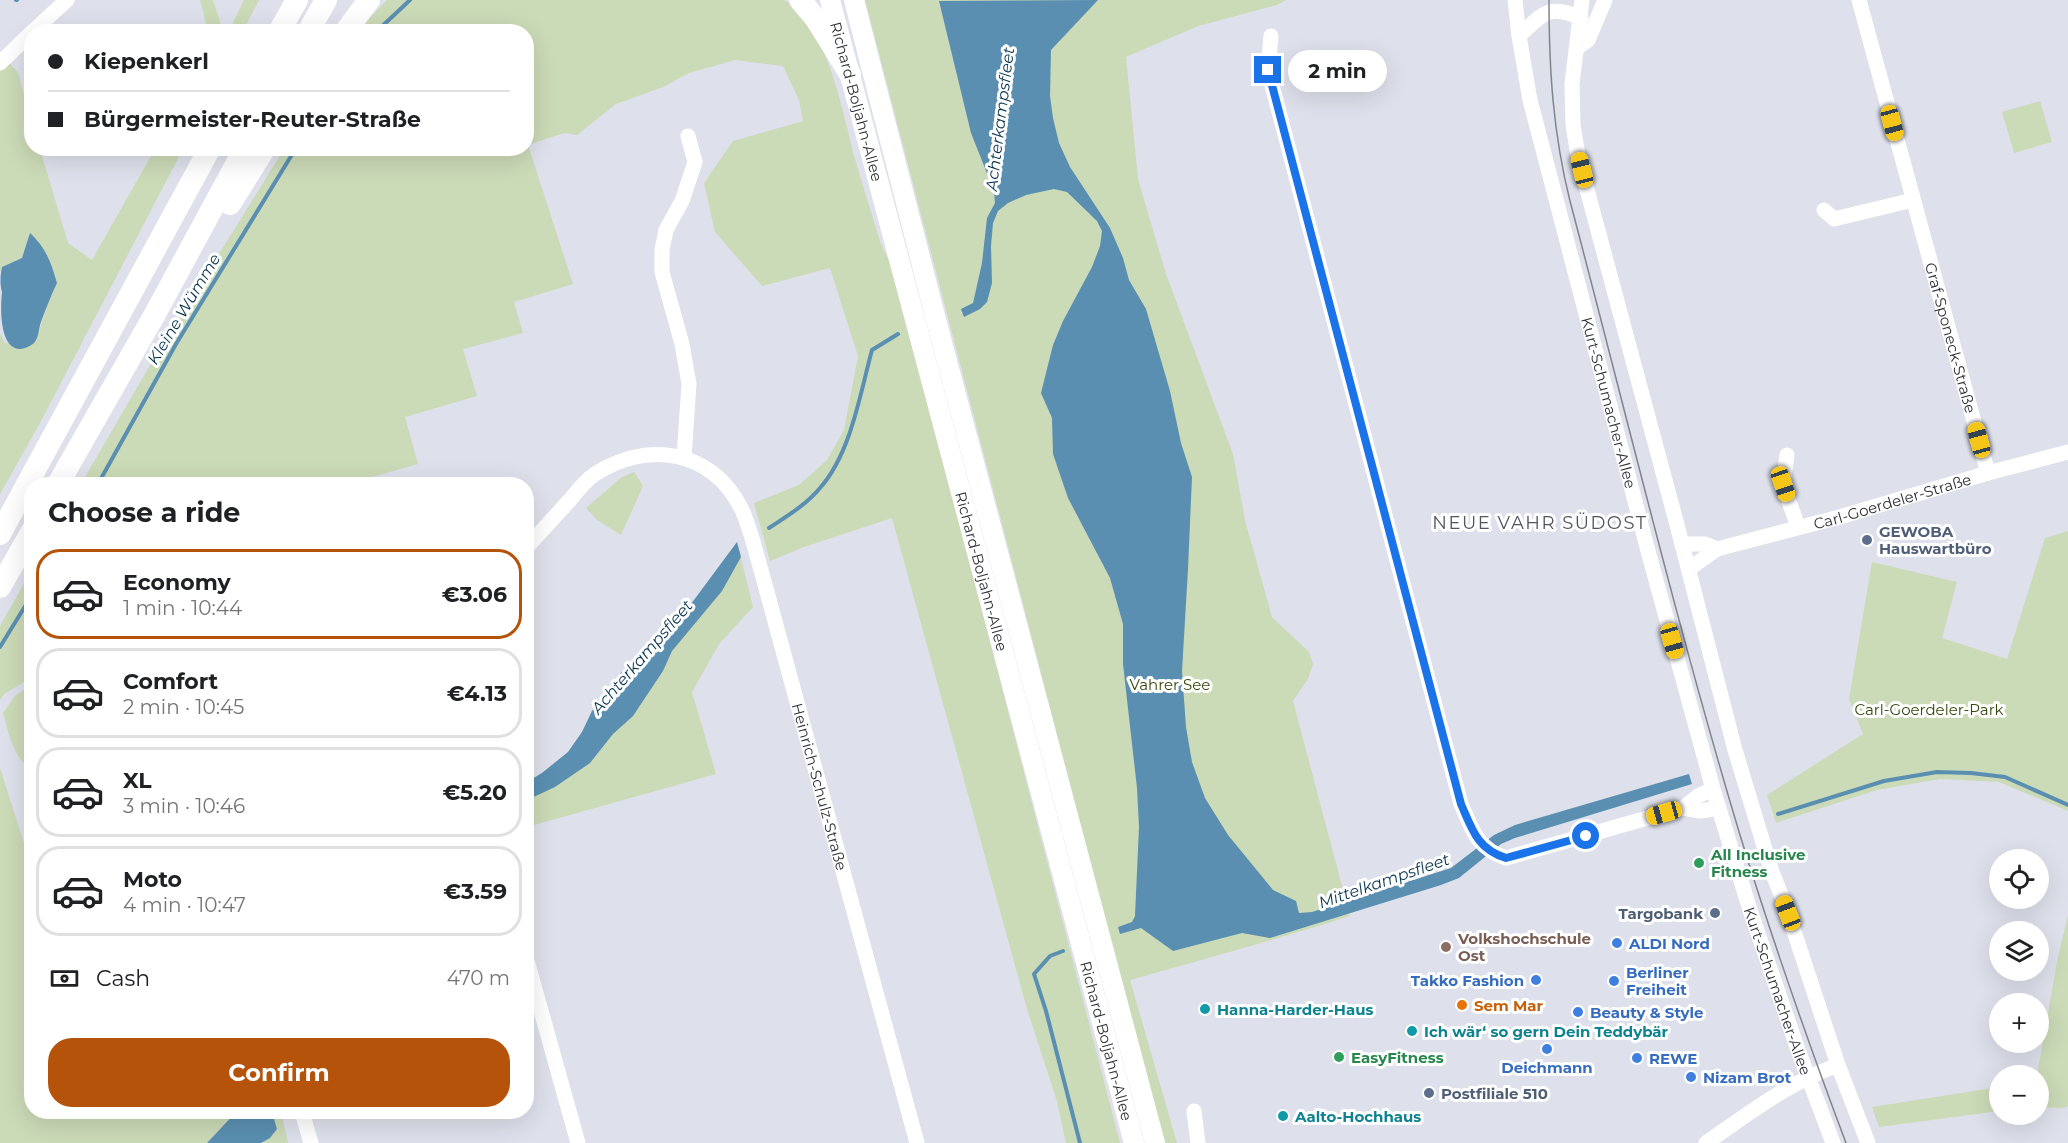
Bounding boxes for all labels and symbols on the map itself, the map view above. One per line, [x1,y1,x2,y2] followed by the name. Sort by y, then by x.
[827,20,887,183] street label: Richard-Boljahn-Allee
[982,46,1018,193] water label: Achterkampsfleet
[1289,49,1388,91] callout: 2 min
[1254,56,1281,83] route end
[1879,103,1905,143] car
[1569,150,1595,190] car
[143,250,225,368] water label: Kleine Wümme
[1921,260,1981,415] street label: Graf-Sponeck-Straße
[1578,315,1641,491] street label: Kurt-Schumacher-Allee
[1966,420,1992,460] car
[1769,464,1797,504] car
[1811,469,1973,533] street label: Carl-Goerdeler-Straße
[952,489,1012,653] street label: Richard-Boljahn-Allee
[1432,512,1648,534] district label: NEUE VAHR SÜDOST
[1879,522,1992,558] place label: GEWOBA Hauswartbüro
[1860,533,1874,547] marker: GEWOBA Hauswartbüro
[587,596,697,719] water label: Achterkampsfleet
[1658,621,1686,661] car
[1130,675,1210,694] park label: Vahrer See
[1854,700,2004,719] park label: Carl-Goerdeler-Park
[788,701,852,872] street label: Heinrich-Schulz-Straße
[1644,799,1684,827] car
[1572,822,1599,849] route start
[1710,845,1805,881] place label: All Inclusive Fitness
[1316,850,1452,912] water label: Mittelkampsfleet
[1692,856,1706,870] marker: All Inclusive Fitness
[1773,893,1803,933] car
[1619,904,1703,923] place label: Targobank
[1740,904,1816,1077] street label: Kurt-Schumacher-Allee
[1708,906,1722,920] marker: Targobank
[1457,929,1591,965] place label: Volkshochschule Ost
[1628,934,1710,953] place label: ALDI Nord
[1610,936,1624,950] marker: ALDI Nord
[1439,940,1453,954] marker: Volkshochschule Ost
[1076,959,1137,1123] street label: Richard-Boljahn-Allee
[1626,963,1689,999] place label: Berliner Freiheit
[1411,971,1524,990] place label: Takko Fashion
[1529,973,1543,987] marker: Takko Fashion
[1607,974,1621,988] marker: Berliner Freiheit
[1474,996,1544,1015] place label: Sem Mar
[1455,998,1469,1012] marker: Sem Mar
[1217,1000,1374,1019] place label: Hanna-Harder-Haus
[1198,1002,1212,1016] marker: Hanna-Harder-Haus
[1590,1003,1704,1022] place label: Beauty & Style
[1571,1005,1585,1019] marker: Beauty & Style
[1424,1022,1669,1041] place label: Ich wär‘ so gern Dein Teddybär
[1405,1024,1419,1038] marker: Ich wär‘ so gern Dein Teddybär
[1540,1042,1554,1056] marker: Deichmann
[1351,1048,1444,1067] place label: EasyFitness
[1649,1049,1697,1068] place label: REWE
[1332,1050,1346,1064] marker: EasyFitness
[1630,1051,1644,1065] marker: REWE
[1501,1058,1593,1077] place label: Deichmann
[1703,1068,1792,1087] place label: Nizam Brot
[1684,1070,1698,1084] marker: Nizam Brot
[1441,1084,1548,1103] place label: Postfiliale 510
[1422,1086,1436,1100] marker: Postfiliale 510
[1294,1107,1421,1126] place label: Aalto-Hochhaus
[1276,1109,1290,1123] marker: Aalto-Hochhaus

